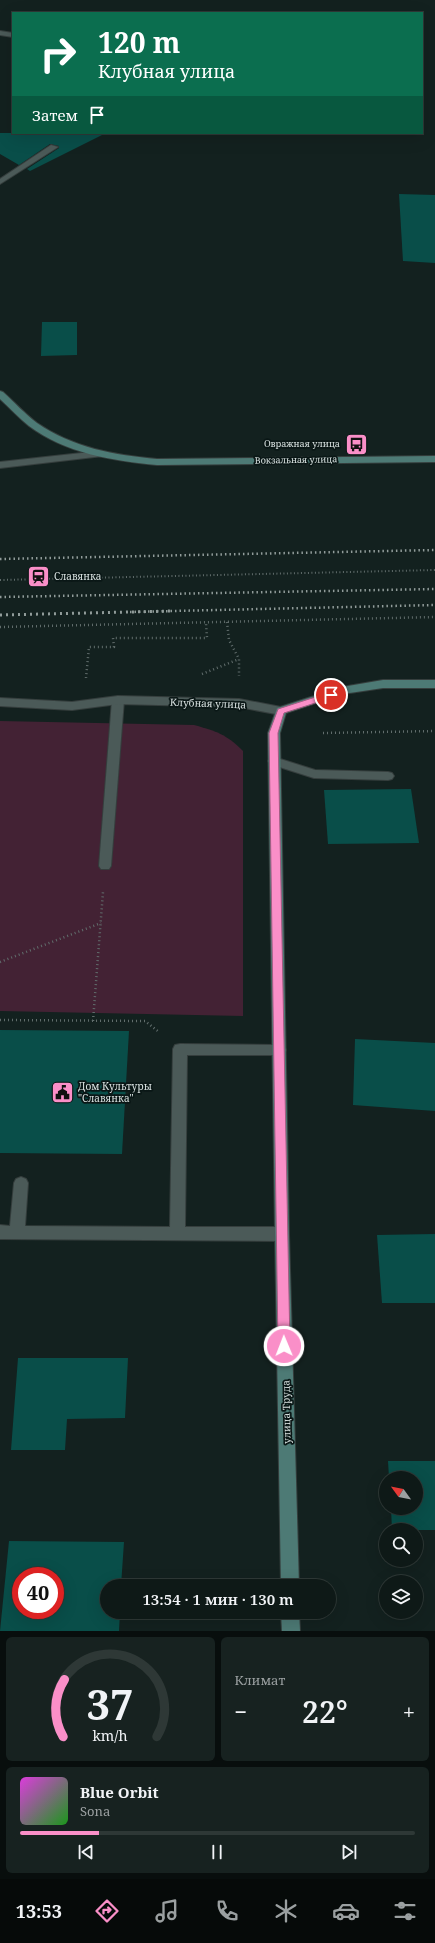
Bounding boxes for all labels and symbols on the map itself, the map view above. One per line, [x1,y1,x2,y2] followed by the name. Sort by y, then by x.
[343,431,369,457] bus stop icon: Овражная улица
[264,437,340,450] place label: Овражная улица
[255,452,337,467] street label: Вокзальная улица
[26,563,52,589] station icon: Славянка
[54,569,102,583] place label: Славянка
[314,678,348,712] pin
[170,695,247,711] street label: Клубная улица
[50,1079,76,1105] public building icon: Дом Культуры "Славянка"
[78,1079,152,1105] place label: Дом Культуры "Славянка"
[263,1325,305,1367] position arrow
[278,1380,294,1444] street label: улица Труда
[379,1471,423,1515] north arrow
[12,1567,64,1619] speed limit sign: 40

